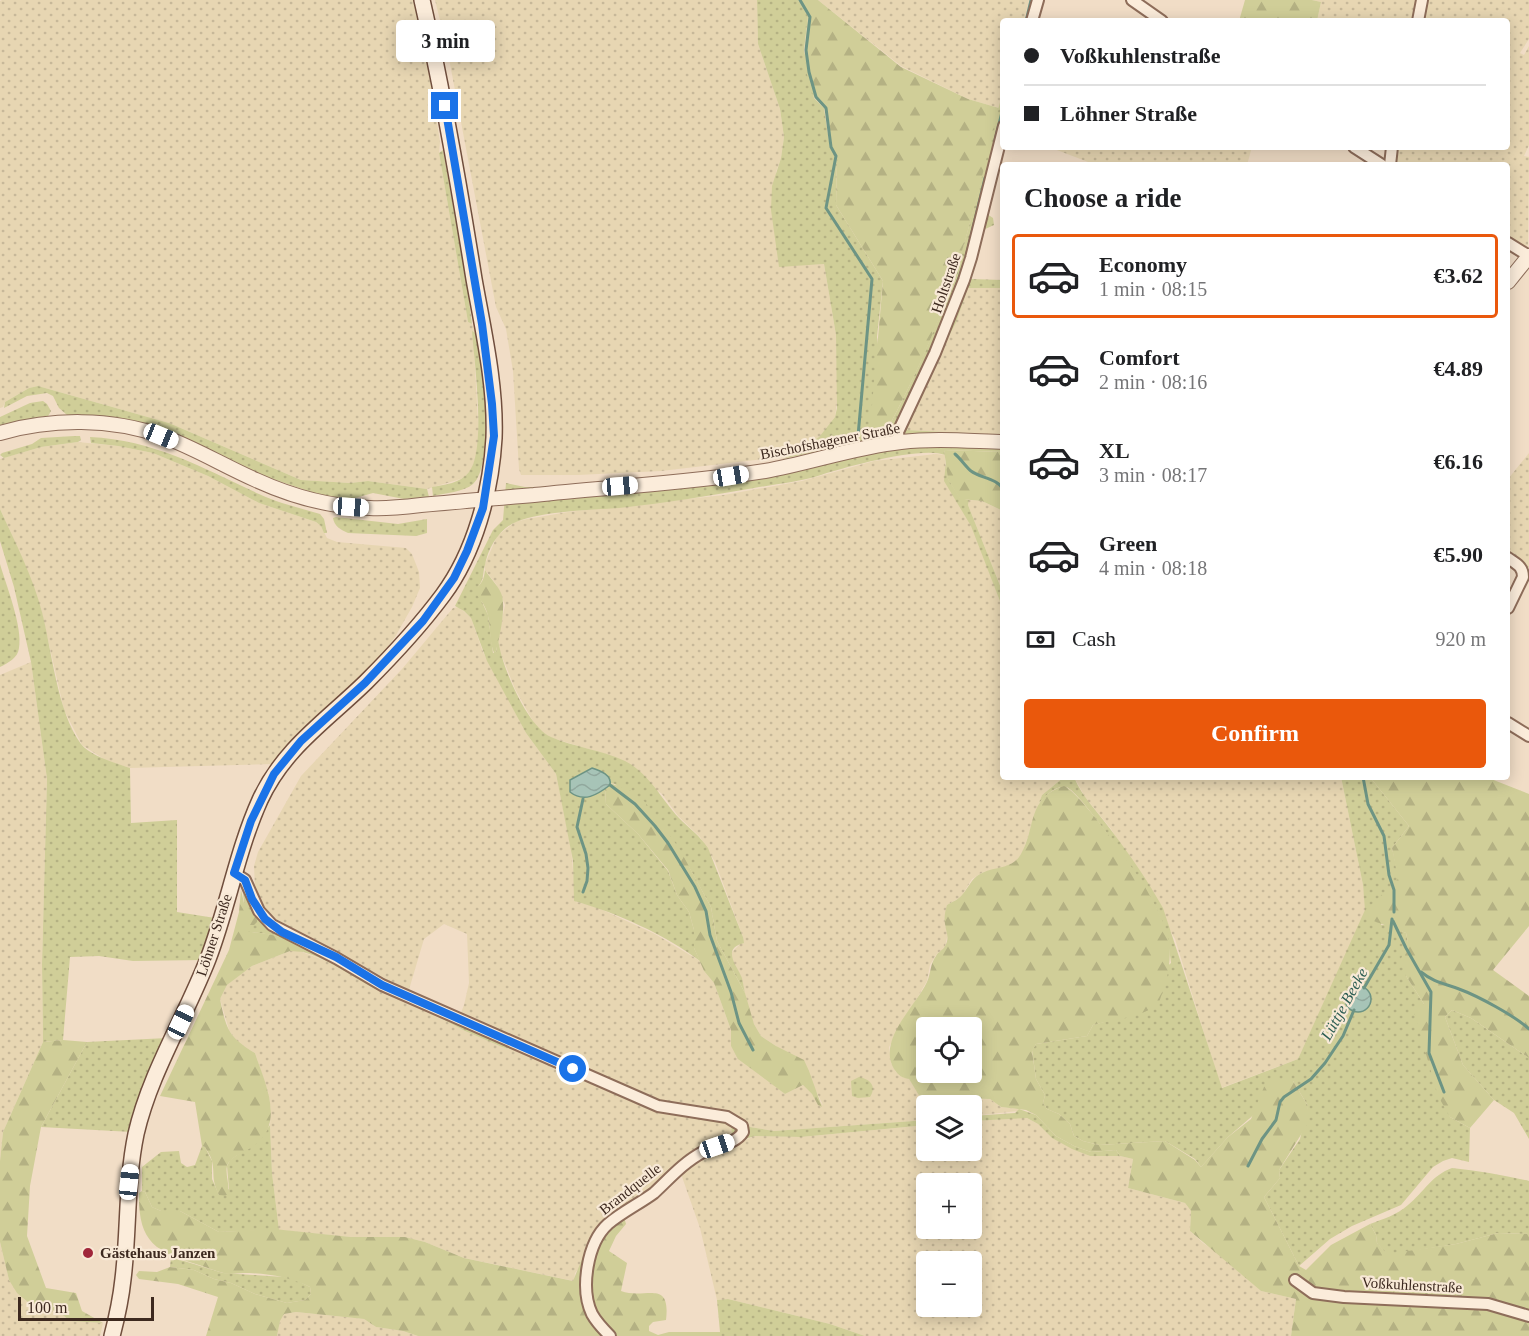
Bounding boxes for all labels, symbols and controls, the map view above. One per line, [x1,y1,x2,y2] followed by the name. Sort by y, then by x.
[396,19,494,61] callout: 3 min
[421,30,470,52] text: 3 min
[1060,43,1221,68] text: Voßkuhlenstraße
[431,92,458,119] route end
[1060,101,1197,126] text: Löhner Straße
[1024,183,1182,213] text: Choose a ride
[1027,249,1081,303] icon: car
[928,251,964,315] street label: Holtstraße
[1099,252,1187,277] text: Economy
[1434,263,1483,288] text: €3.62
[1099,278,1207,300] text: 1 min · 08:15
[1027,342,1081,396] icon: car
[1099,345,1180,370] text: Comfort
[1434,356,1483,381] text: €4.89
[1099,371,1207,393] text: 2 min · 08:16
[759,420,902,462] street label: Bischofshagener Straße
[141,421,181,451] car
[1027,435,1081,489] icon: car
[1099,438,1130,463] text: XL
[1434,449,1483,474] text: €6.16
[712,464,750,488] car
[1099,464,1207,486] text: 3 min · 08:17
[601,475,639,497] car
[332,497,370,517] car
[1027,528,1081,582] icon: car
[1099,531,1157,556] text: Green
[1434,542,1483,567] text: €5.90
[1099,557,1207,579] text: 4 min · 08:18
[1024,623,1057,656] icon: cash
[1072,626,1116,651] text: Cash
[1435,628,1486,650] text: 920 m
[1024,699,1486,768] button: Confirm
[193,892,235,978] street label: Löhner Straße
[1317,965,1372,1044] water label: Lüttje Beeke
[165,1002,197,1042] car
[916,1017,982,1317] map controls
[916,1017,982,1083] button: locate
[559,1055,586,1082] route start
[916,1095,982,1161] button: layers
[697,1132,737,1160] car
[596,1160,664,1218] street label: Brandquelle
[118,1163,140,1201] car
[916,1173,982,1239] button: +
[100,1245,216,1261] place label: Gästehaus Janzen
[81,1246,95,1260] marker: Gästehaus Janzen
[916,1251,982,1317] button: −
[1361,1274,1463,1296] street label: Voßkuhlenstraße
[18,1294,154,1322] scale bar
[27,1299,67,1316] text: 100 m

